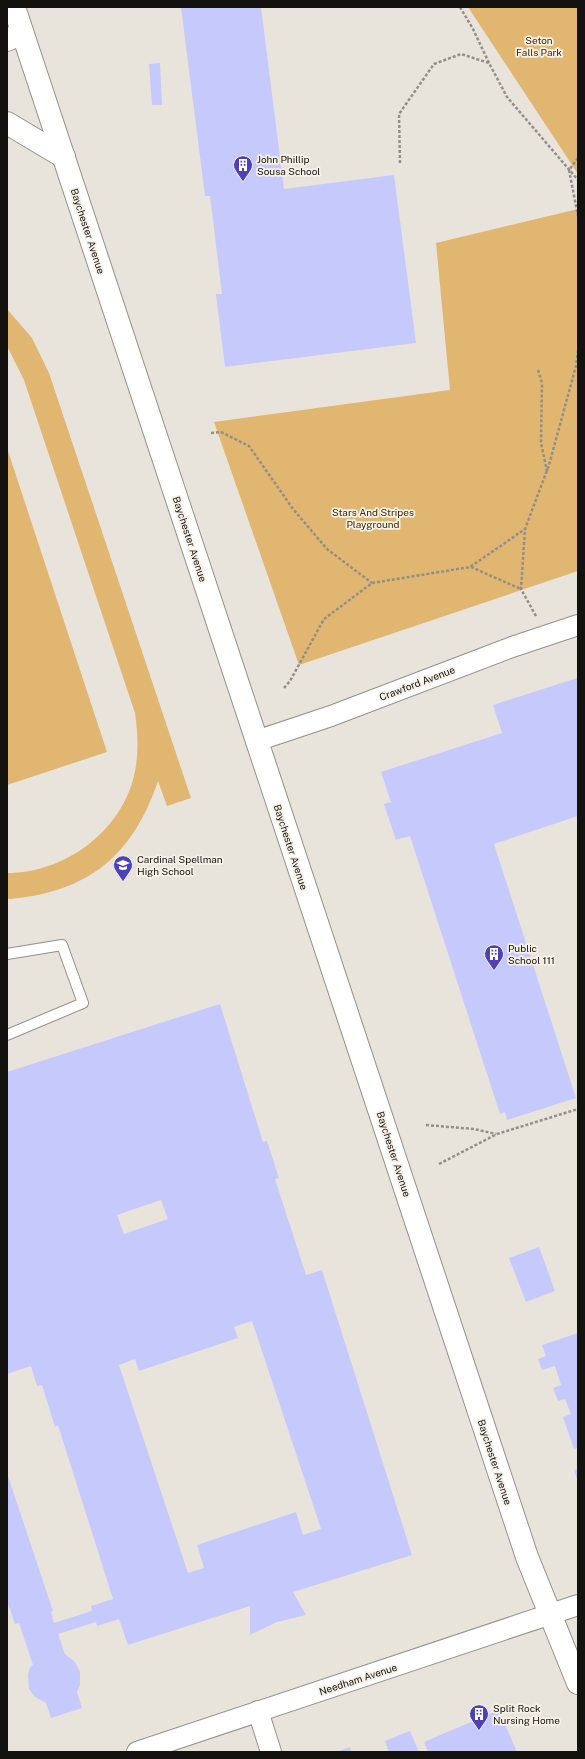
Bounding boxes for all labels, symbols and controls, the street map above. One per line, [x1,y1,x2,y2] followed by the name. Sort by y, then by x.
[516,34,562,58] park label: Seton Falls Park
[257,153,320,177] place label: John Phillip Sousa School
[232,154,254,182] building icon: John Phillip Sousa School
[69,187,108,276] street label: Baychester Avenue
[171,495,210,584] street label: Baychester Avenue
[332,506,414,530] park label: Stars And Stripes Playground
[378,663,457,703] street label: Crawford Avenue
[272,803,311,892] street label: Baychester Avenue
[137,853,223,877] place label: Cardinal Spellman High School
[112,854,134,882] school or university icon: Cardinal Spellman High School
[508,942,555,966] place label: Public School 111
[483,943,505,971] building icon: Public School 111
[375,1110,414,1199] street label: Baychester Avenue
[476,1418,515,1507] street label: Baychester Avenue
[317,1661,399,1697] street label: Needham Avenue
[493,1702,560,1726] place label: Split Rock Nursing Home
[468,1703,490,1731] building icon: Split Rock Nursing Home

